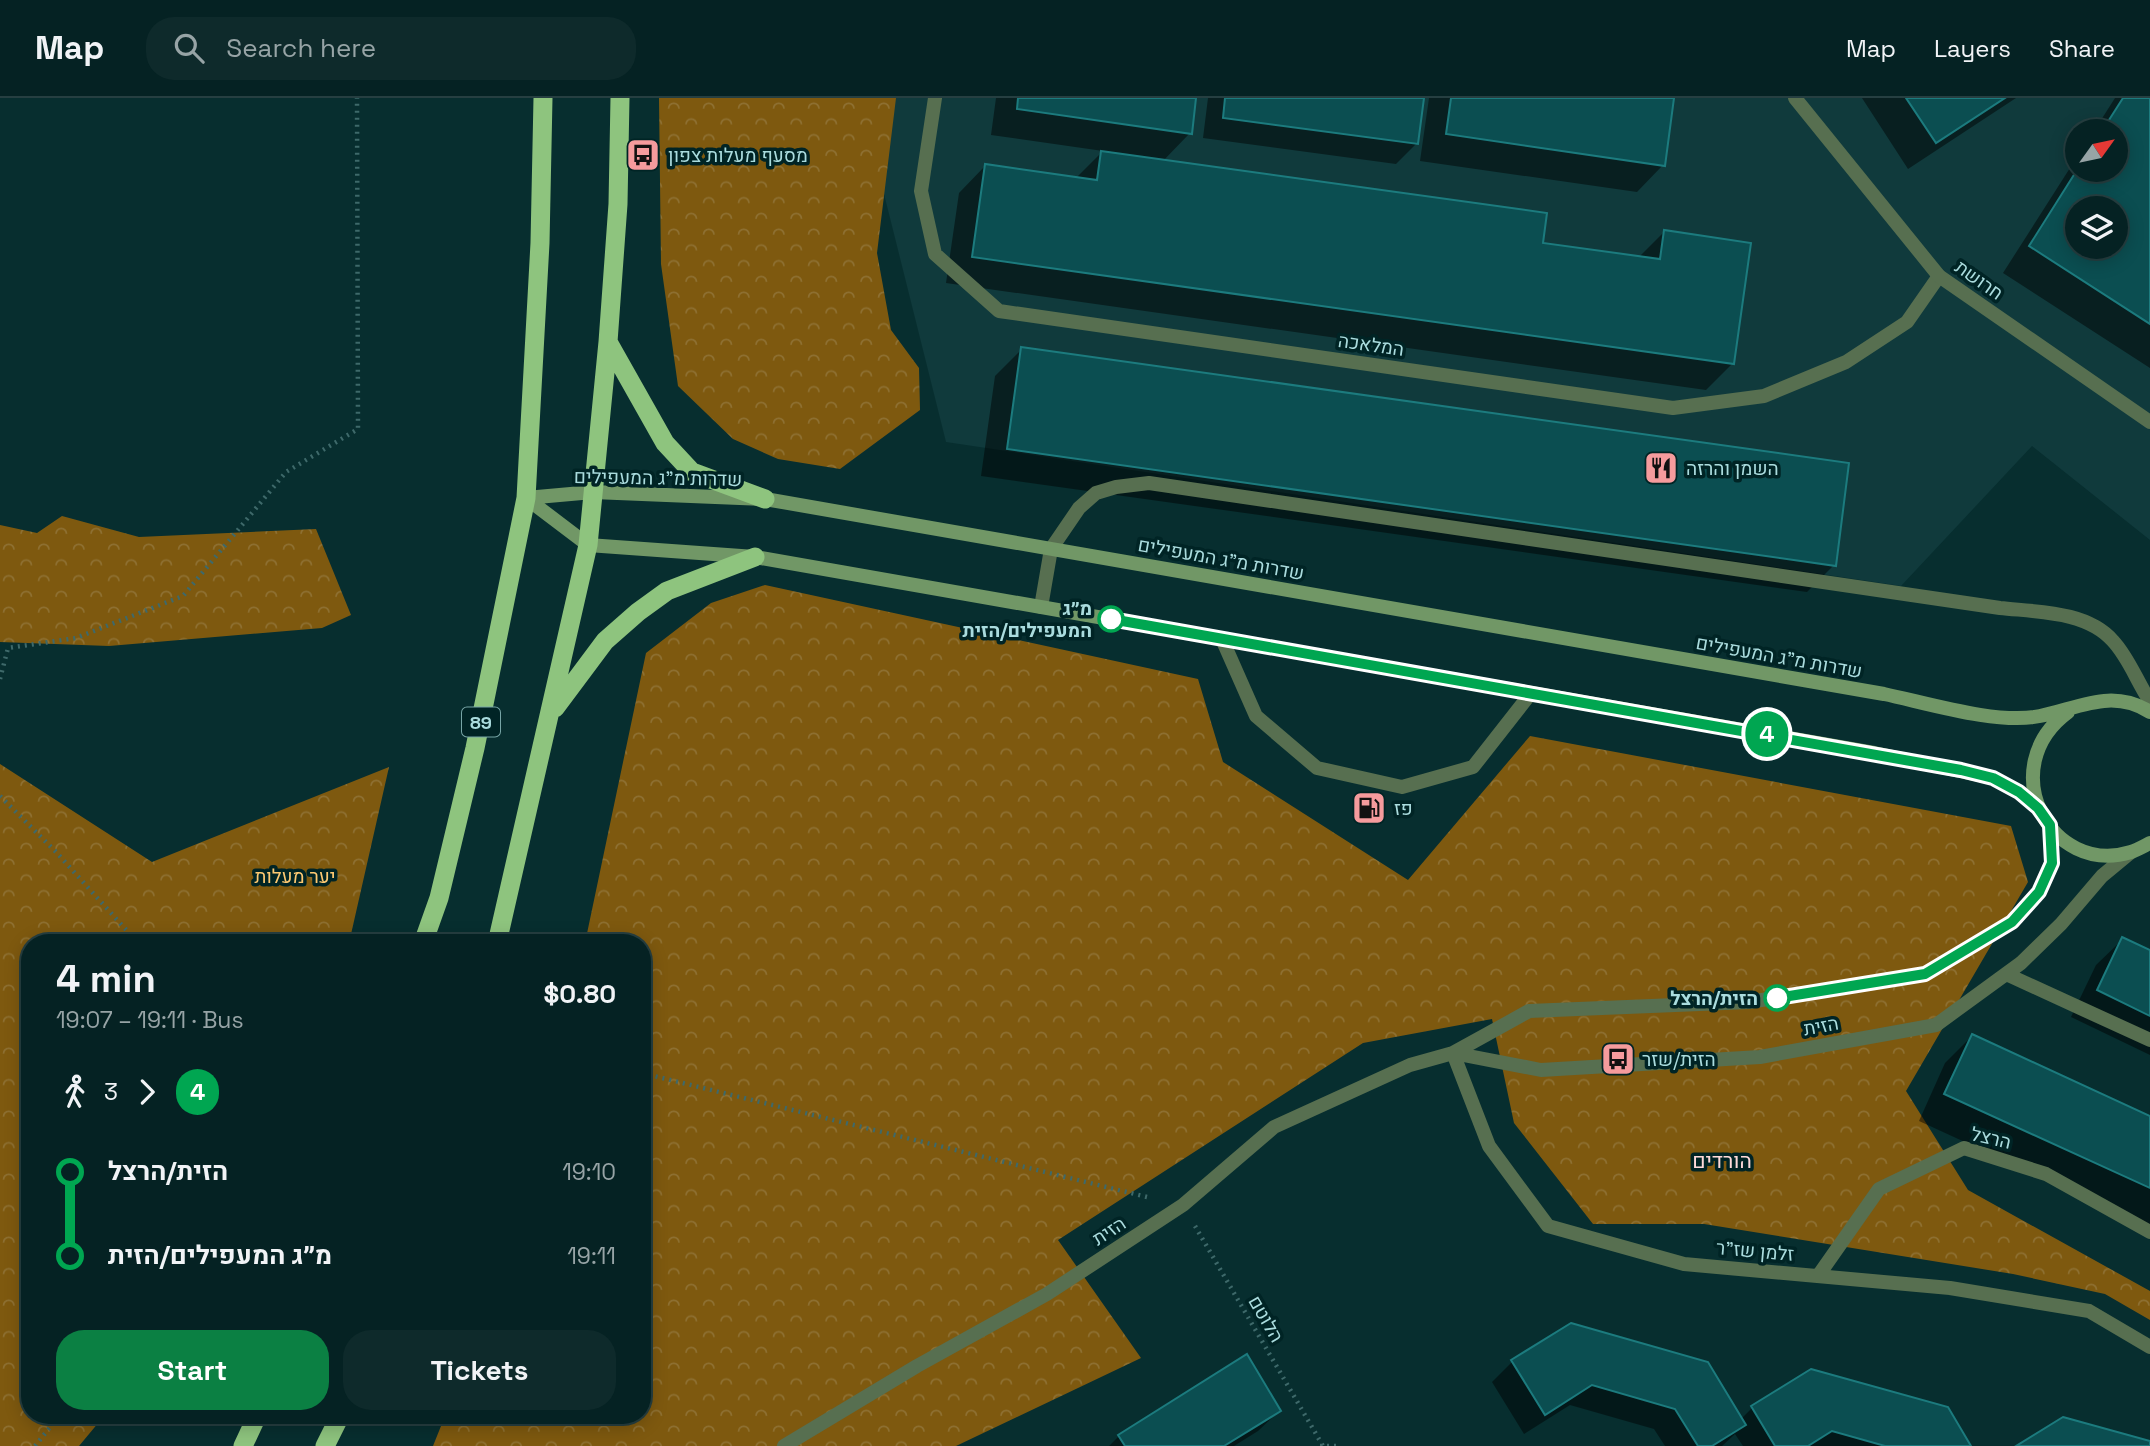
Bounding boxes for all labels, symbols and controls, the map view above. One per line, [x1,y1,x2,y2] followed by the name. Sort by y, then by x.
[146,17,636,80] search box
[35,27,104,69] text: Map
[170,29,208,67] icon: search
[226,31,376,65] text: Search here
[1846,33,1896,64] text: Map
[1934,33,2011,64] text: Layers
[2049,33,2115,64] text: Share
[2065,119,2128,182] north arrow
[2065,119,2128,259] map controls
[624,136,662,174] bus stop icon: מסעף מעלות צפון
[668,143,808,168] place label: מסעף מעלות צפון
[2065,196,2128,259] button: layers
[1950,254,2008,306] street label: חרושת
[1336,328,1406,362] street label: המלאכה
[1642,449,1680,487] restaurant icon: השמן והרזה
[1686,456,1779,481] place label: השמן והרזה
[574,464,742,492] street label: שדרות מ"ג המעפילים
[1136,532,1306,586] street label: שדרות מ"ג המעפילים
[962,596,1092,643] place label: מ״ג המעפילים/הזית
[1098,606,1124,632] marker: מ״ג המעפילים/הזית
[1694,630,1864,684] street label: שדרות מ"ג המעפילים
[462,708,500,736] road number: 89
[1744,711,1790,757] line badge: 4
[1759,718,1775,749] text: 4
[1350,789,1388,827] fuel station icon: פז
[1394,796,1413,821] place label: פז
[254,864,336,889] park label: יער מעלות
[56,955,156,1003] text: 4 min
[544,977,616,1011] text: $0.80
[1764,985,1790,1011] marker: הזית/הרצל
[1670,986,1758,1011] place label: הזית/הרצל
[56,1005,244,1035] text: 19:07 – 19:11 · Bus
[1801,1011,1841,1041] street label: הזית
[1599,1040,1637,1078] bus stop icon: הזית/שזר
[1642,1047,1716,1072] place label: הזית/שזר
[56,1073,94,1111] icon: walk
[128,1073,166,1111] icon: forward
[190,1076,205,1107] text: 4
[104,1077,118,1107] text: 3
[1968,1121,2014,1155] street label: הרצל
[1692,1147,1752,1174] district label: הורדים
[108,1154,228,1188] text: הזית/הרצל
[562,1157,616,1187] text: 19:10
[1087,1211,1131,1251] street label: הזית
[1715,1235,1795,1267] street label: זלמן שז"ר
[108,1238,332,1272] text: מ״ג המעפילים/הזית
[567,1241,616,1271] text: 19:11
[1243,1291,1289,1347] street label: הלוטם
[56,1330,329,1410] button: Start
[343,1330,616,1410] button: Tickets

